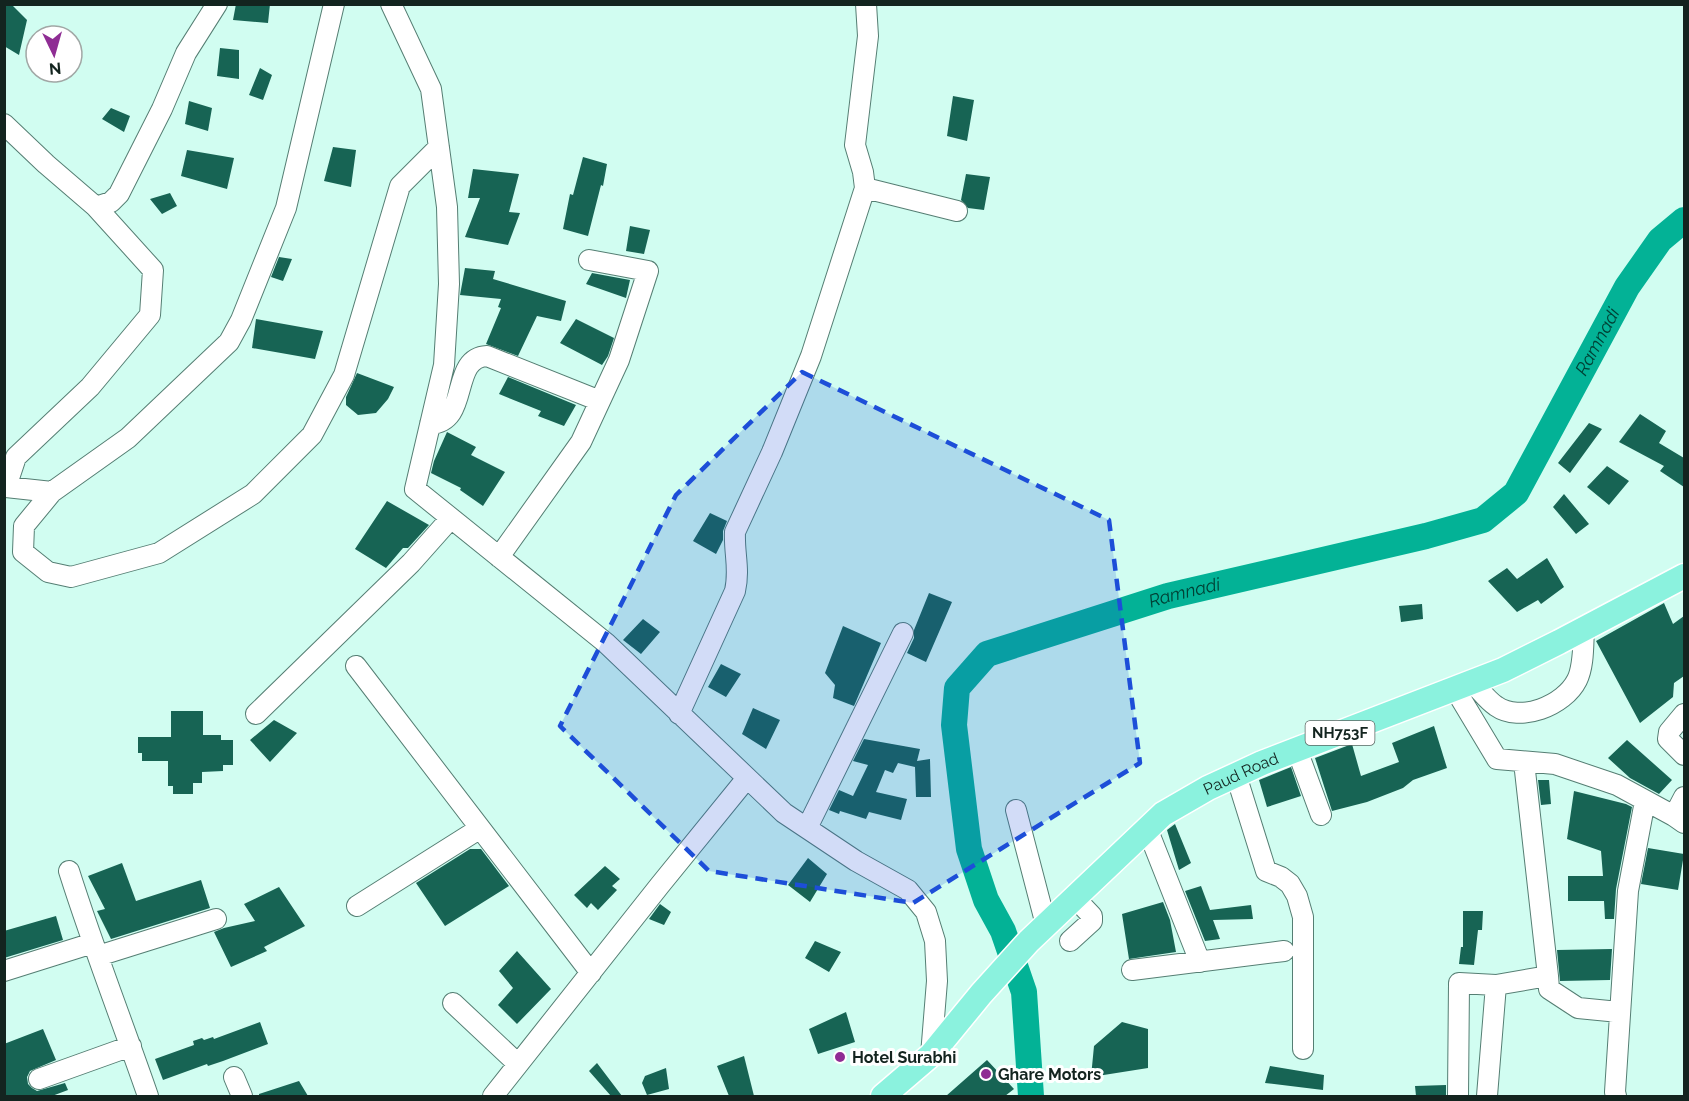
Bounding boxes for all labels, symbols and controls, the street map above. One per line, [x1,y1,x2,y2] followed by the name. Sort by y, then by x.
[24,24,84,84] north arrow
[48,58,62,78] text: N
[1571,303,1624,379] water label: Ramnadi
[1146,573,1223,612] water label: Ramnadi
[1306,721,1374,745] road number: NH753F
[1200,749,1281,799] street label: Paud Road
[852,1048,956,1067] place label: Hotel Surabhi
[833,1050,847,1064] marker: Hotel Surabhi
[998,1065,1101,1084] place label: Ghare Motors
[979,1067,993,1081] marker: Ghare Motors

